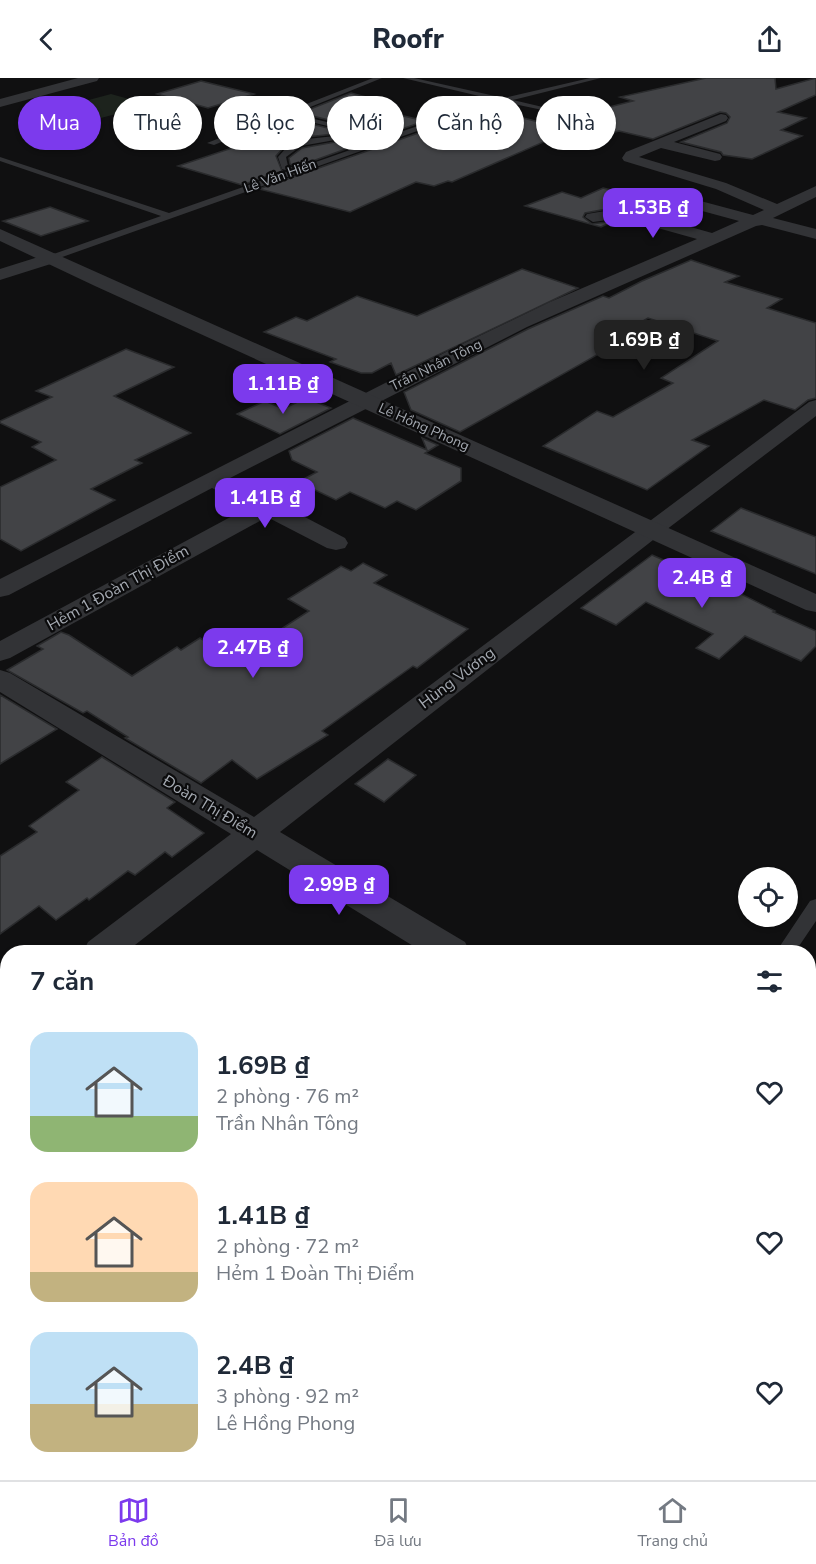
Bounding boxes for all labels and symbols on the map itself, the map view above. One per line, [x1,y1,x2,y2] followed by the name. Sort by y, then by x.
[241,154,319,198] street label: Lê Văn Hiến
[598,188,708,239] pin: 1.53B ₫
[589,320,699,371] pin: 1.69B ₫
[387,335,485,395] street label: Trần Nhân Tông
[228,364,338,415] pin: 1.11B ₫
[376,398,472,456] street label: Lê Hồng Phong
[210,478,320,529] pin: 1.41B ₫
[43,540,193,636] street label: Hẻm 1 Đoàn Thị Điểm
[653,558,751,609] pin: 2.4B ₫
[198,628,308,679] pin: 2.47B ₫
[414,642,500,714] street label: Hùng Vương
[158,770,261,844] street label: Đoàn Thị Điểm
[284,865,394,916] pin: 2.99B ₫

